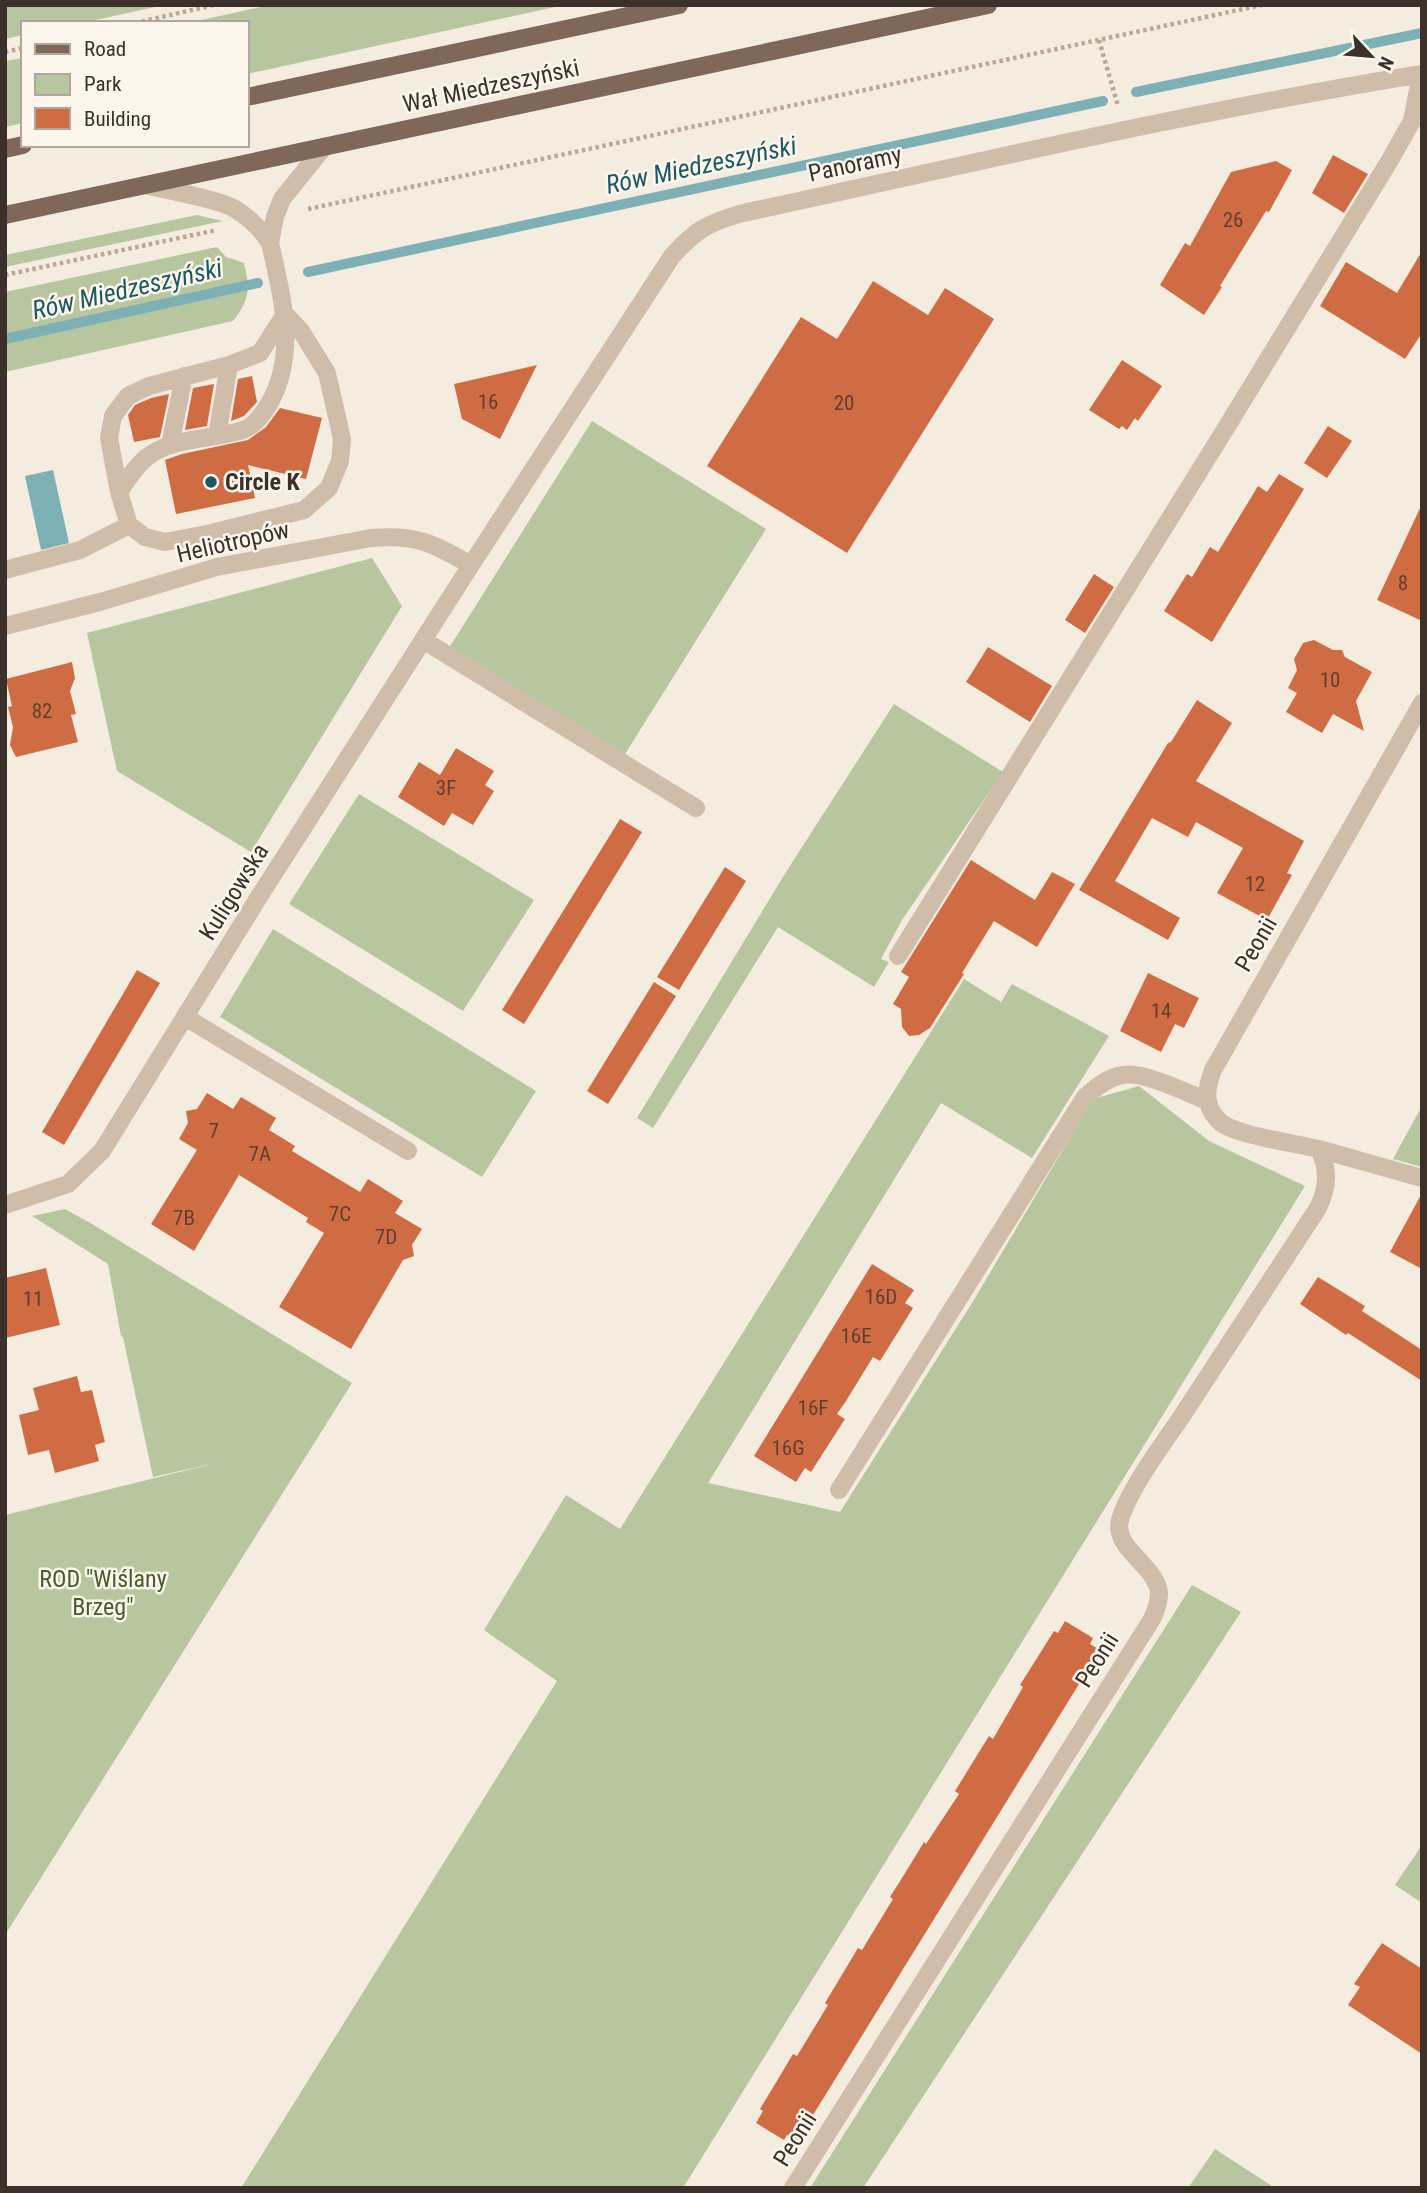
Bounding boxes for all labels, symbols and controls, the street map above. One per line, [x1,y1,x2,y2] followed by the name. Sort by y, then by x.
[21,21,248,147] legend
[1336,21,1406,91] north arrow
[84,37,126,61] text: Road
[1373,53,1399,74] text: N
[400,54,582,118] street label: Wał Miedzeszyński
[84,72,122,96] text: Park
[84,107,151,131] text: Building
[603,130,799,200] water label: Rów Miedzeszyński
[806,140,904,188] street label: Panoramy
[1223,208,1243,232] house number: 26
[29,253,225,325] water label: Rów Miedzeszyński
[478,390,498,414] house number: 16
[834,391,854,415] house number: 20
[225,468,301,496] place label: Circle K
[203,474,219,490] marker: Circle K
[174,515,292,569] street label: Heliotropów
[1398,571,1408,595] house number: 8
[1320,668,1340,692] house number: 10
[32,699,52,723] house number: 82
[436,776,456,800] house number: 3F
[193,839,275,945] street label: Kuligowska
[1245,872,1265,896] house number: 12
[1229,911,1283,977] street label: Peonii
[1151,999,1171,1023] house number: 14
[209,1119,219,1143] house number: 7
[249,1142,271,1166] house number: 7A
[329,1202,351,1226] house number: 7C
[173,1206,195,1230] house number: 7B
[375,1225,397,1249] house number: 7D
[865,1285,897,1309] house number: 16D
[23,1287,43,1311] house number: 11
[840,1324,872,1348] house number: 16E
[798,1396,828,1420] house number: 16F
[771,1436,805,1460] house number: 16G
[39,1565,167,1621] park label: ROD "Wiślany Brzeg"
[1069,1628,1125,1692] street label: Peonii
[767,2107,823,2171] street label: Peonii

